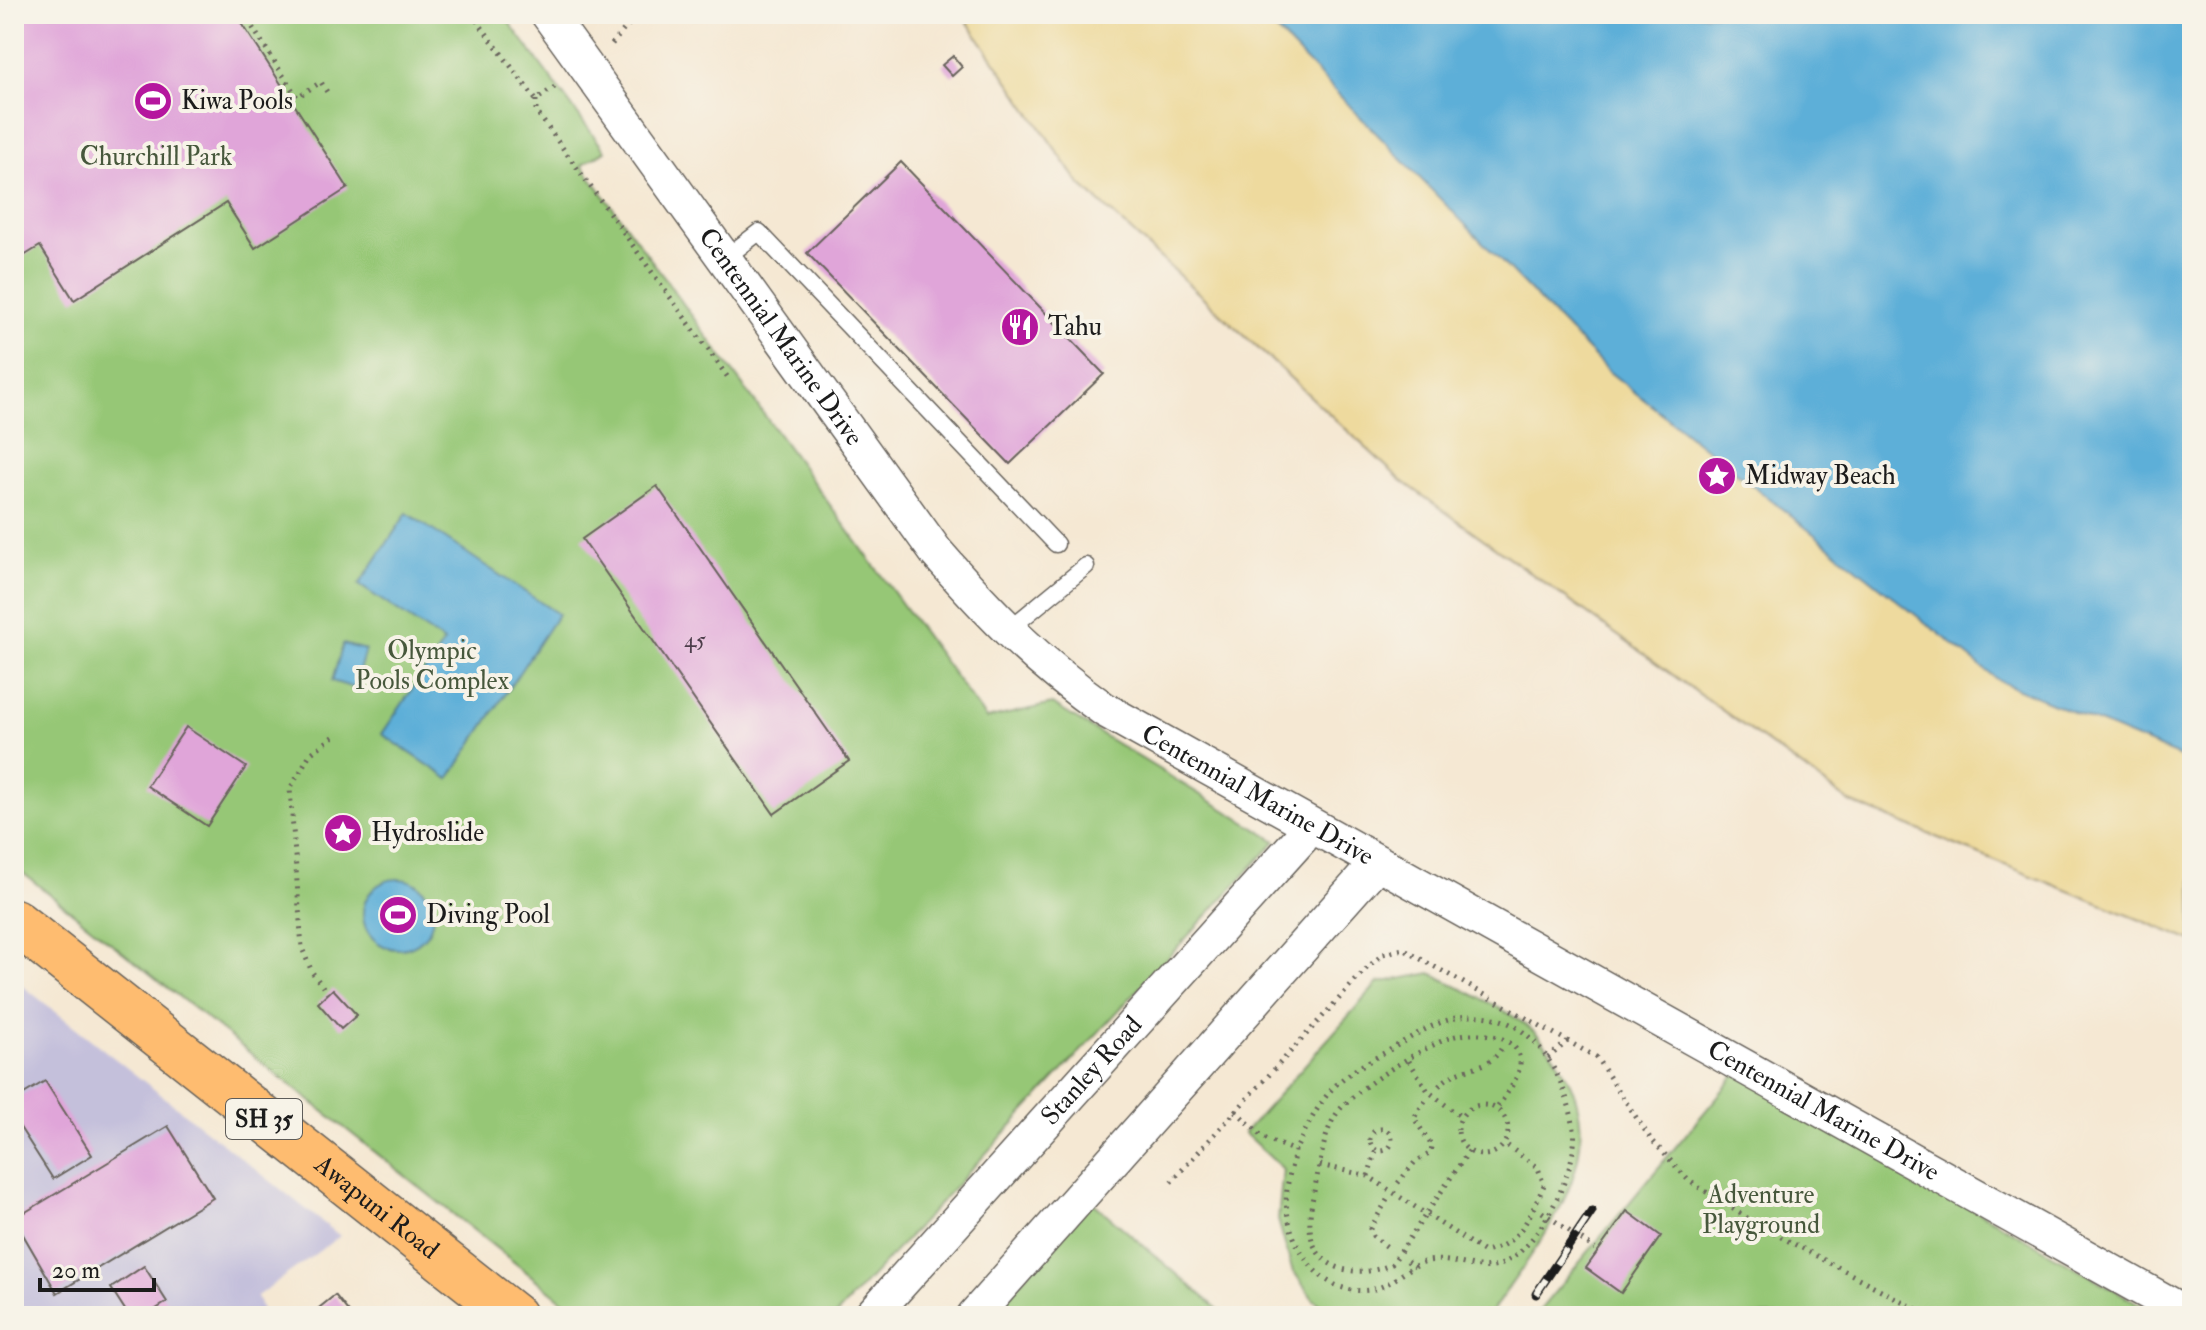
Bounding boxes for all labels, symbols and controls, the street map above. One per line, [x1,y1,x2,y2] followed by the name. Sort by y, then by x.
[132,80,174,122] sports icon: Kiwa Pools
[181,85,293,117] place label: Kiwa Pools
[80,141,233,173] park label: Churchill Park
[692,222,870,452] street label: Centennial Marine Drive
[999,306,1041,348] restaurant icon: Tahu
[1048,311,1102,343] place label: Tahu
[1696,455,1738,497] place icon: Midway Beach
[1745,460,1896,492] place label: Midway Beach
[684,626,706,654] house number: 45
[355,635,509,698] park label: Olympic Pools Complex
[1136,718,1379,873] street label: Centennial Marine Drive
[322,812,364,854] place icon: Hydroslide
[371,817,484,849] place label: Hydroslide
[377,894,419,936] sports icon: Diving Pool
[426,899,550,931] place label: Diving Pool
[1034,1009,1149,1132] street label: Stanley Road
[1702,1033,1945,1188] street label: Centennial Marine Drive
[226,1099,302,1139] road number: SH 35
[307,1148,445,1266] street label: Awapuni Road
[1702,1179,1820,1241] park label: Adventure Playground
[40,1242,154,1292] scale bar
[52,1255,101,1286] text: 20 m

